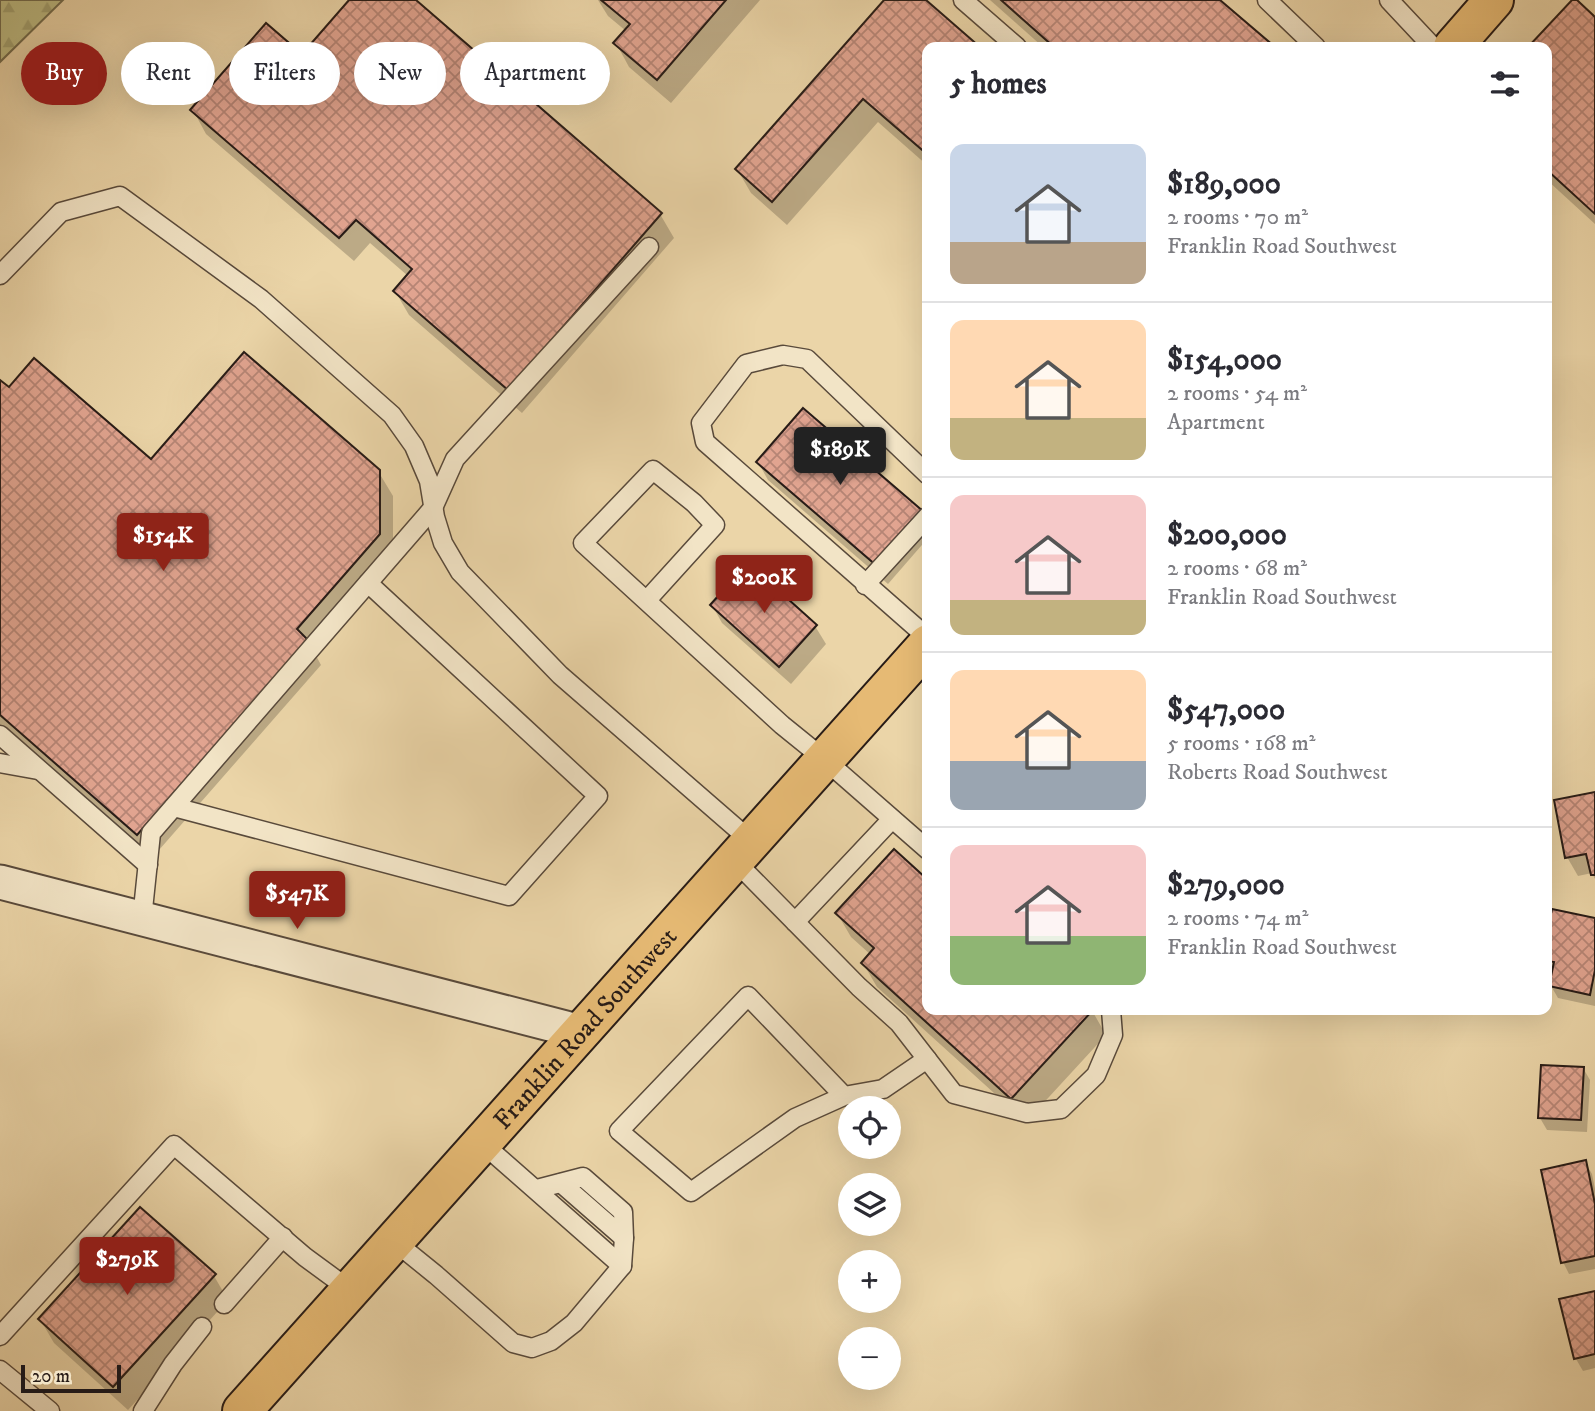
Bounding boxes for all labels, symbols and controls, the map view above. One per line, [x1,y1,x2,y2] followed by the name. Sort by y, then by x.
[21,42,107,105] chip: Buy
[121,42,215,105] chip: Rent
[229,42,340,105] chip: Filters
[354,42,446,105] chip: New
[460,42,610,105] chip: Apartment
[1486,65,1524,103] icon: filters
[950,66,1046,103] text: 5 homes
[1167,166,1281,203] text: $189,000
[1006,172,1090,256] icon: home
[1167,203,1308,232] text: 2 rooms · 70 m²
[1167,232,1397,261] text: Franklin Road Southwest
[1167,342,1282,379] text: $154,000
[1006,348,1090,432] icon: home
[1167,379,1307,408] text: 2 rooms · 54 m²
[1167,408,1265,437] text: Apartment
[791,428,889,487] pin: $189K
[810,435,870,464] text: $189K
[114,514,212,573] pin: $154K
[1167,517,1287,554] text: $200,000
[133,521,193,550] text: $154K
[1006,523,1090,607] icon: home
[1167,554,1307,583] text: 2 rooms · 68 m²
[715,556,813,615] pin: $200K
[732,563,796,592] text: $200K
[1167,583,1397,612] text: Franklin Road Southwest
[1167,692,1285,729] text: $547,000
[1006,698,1090,782] icon: home
[1167,729,1315,758] text: 5 rooms · 168 m²
[1167,758,1388,787] text: Roberts Road Southwest
[1167,867,1285,904] text: $279,000
[248,872,346,931] pin: $547K
[1006,873,1090,957] icon: home
[265,879,329,908] text: $547K
[1167,904,1308,933] text: 2 rooms · 74 m²
[487,921,685,1137] street label: Franklin Road Southwest
[1167,933,1397,962] text: Franklin Road Southwest
[838,1096,901,1390] map controls
[838,1096,901,1159] button: locate
[838,1173,901,1236] button: layers
[78,1238,176,1297] pin: $279K
[95,1245,159,1274] text: $279K
[838,1250,901,1313] button: +
[838,1327,901,1390] button: −
[21,1362,121,1394] scale bar
[32,1365,70,1388] text: 20 m

